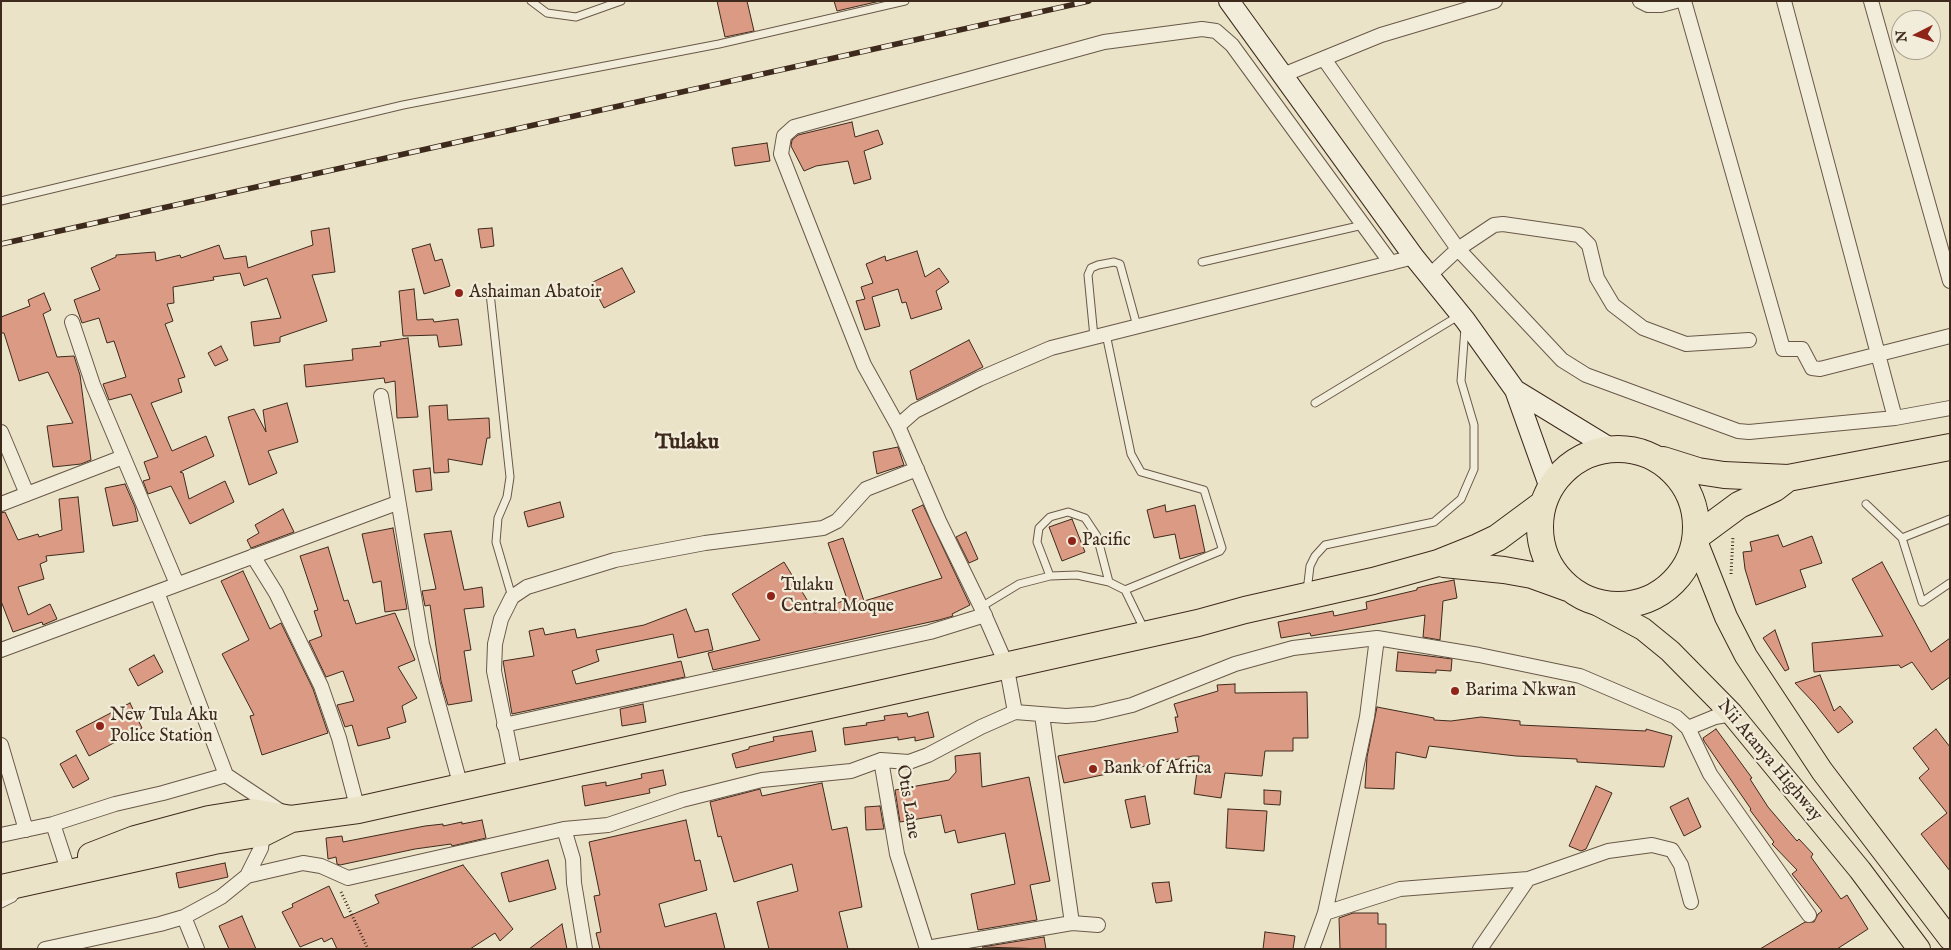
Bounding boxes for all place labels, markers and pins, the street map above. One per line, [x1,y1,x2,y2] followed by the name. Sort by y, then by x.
[469,282,602,304] place label: Ashaiman Abatoir
[453,287,465,299] marker: Ashaiman Abatoir
[1082,530,1131,552] place label: Pacific
[1066,535,1078,547] marker: Pacific
[781,575,894,618] place label: Tulaku Central Moque
[765,590,777,602] marker: Tulaku Central Moque
[1465,680,1576,702] place label: Barima Nkwan
[1449,685,1461,697] marker: Barima Nkwan
[110,705,218,748] place label: New Tula Aku Police Station
[94,720,106,732] marker: New Tula Aku Police Station
[1103,758,1211,780] place label: Bank of Africa
[1087,763,1099,775] marker: Bank of Africa

